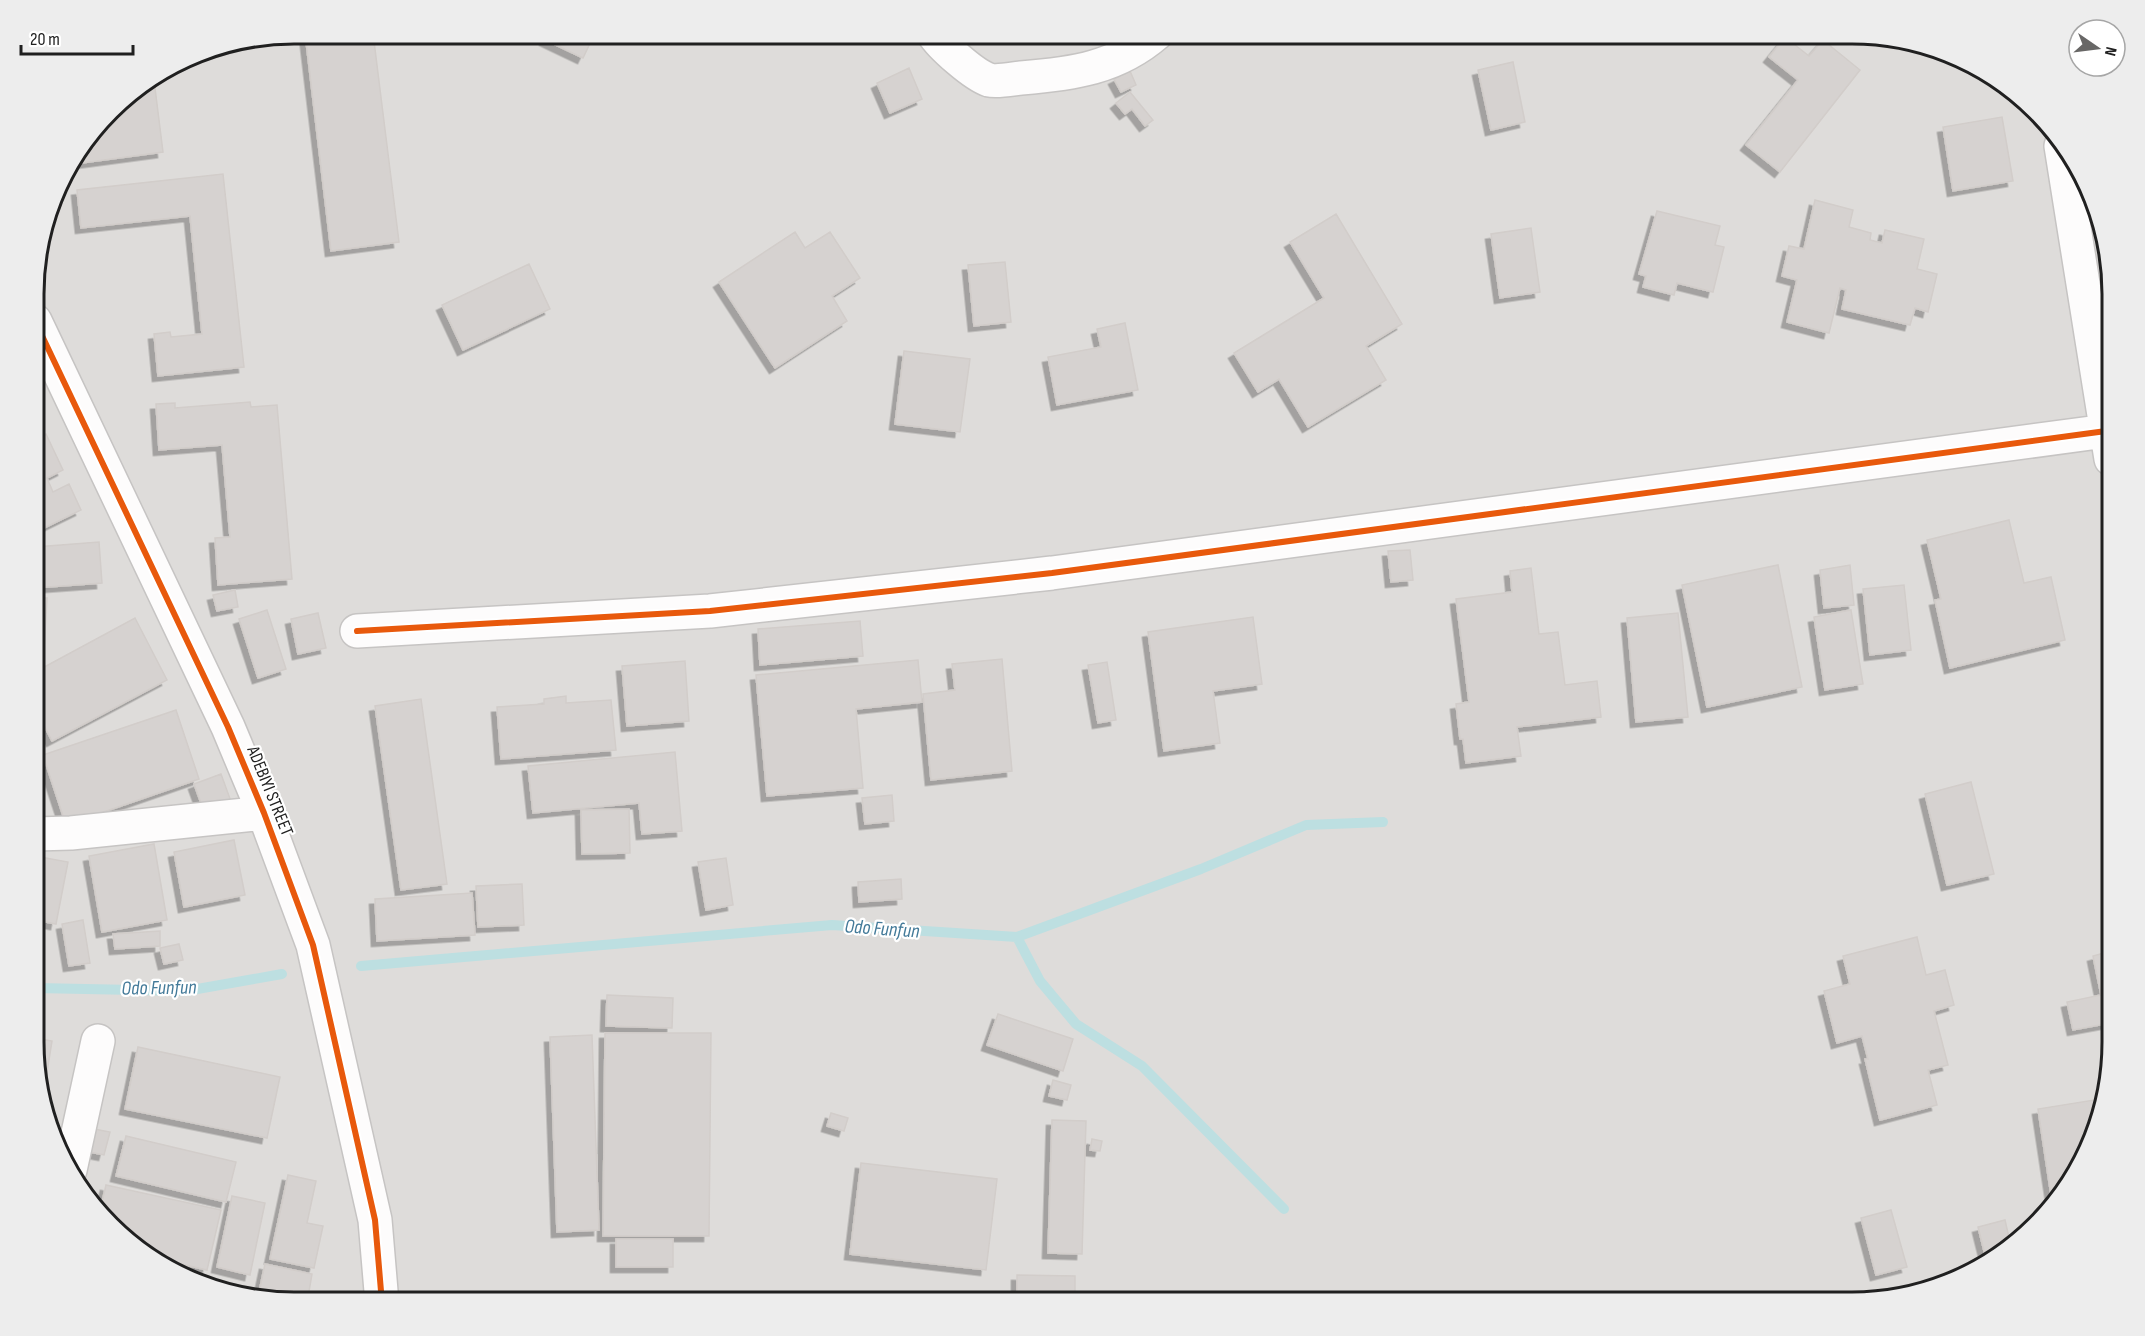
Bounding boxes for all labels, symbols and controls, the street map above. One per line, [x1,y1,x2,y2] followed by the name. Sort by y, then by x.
[21,18,134,56] scale bar
[2067,18,2127,78] north arrow
[30,29,60,50] text: 20 m
[2100,45,2120,58] text: N
[242,742,298,839] street label: ADEBIYI STREET
[844,914,920,944] water label: Odo Funfun
[121,975,197,1001] water label: Odo Funfun

